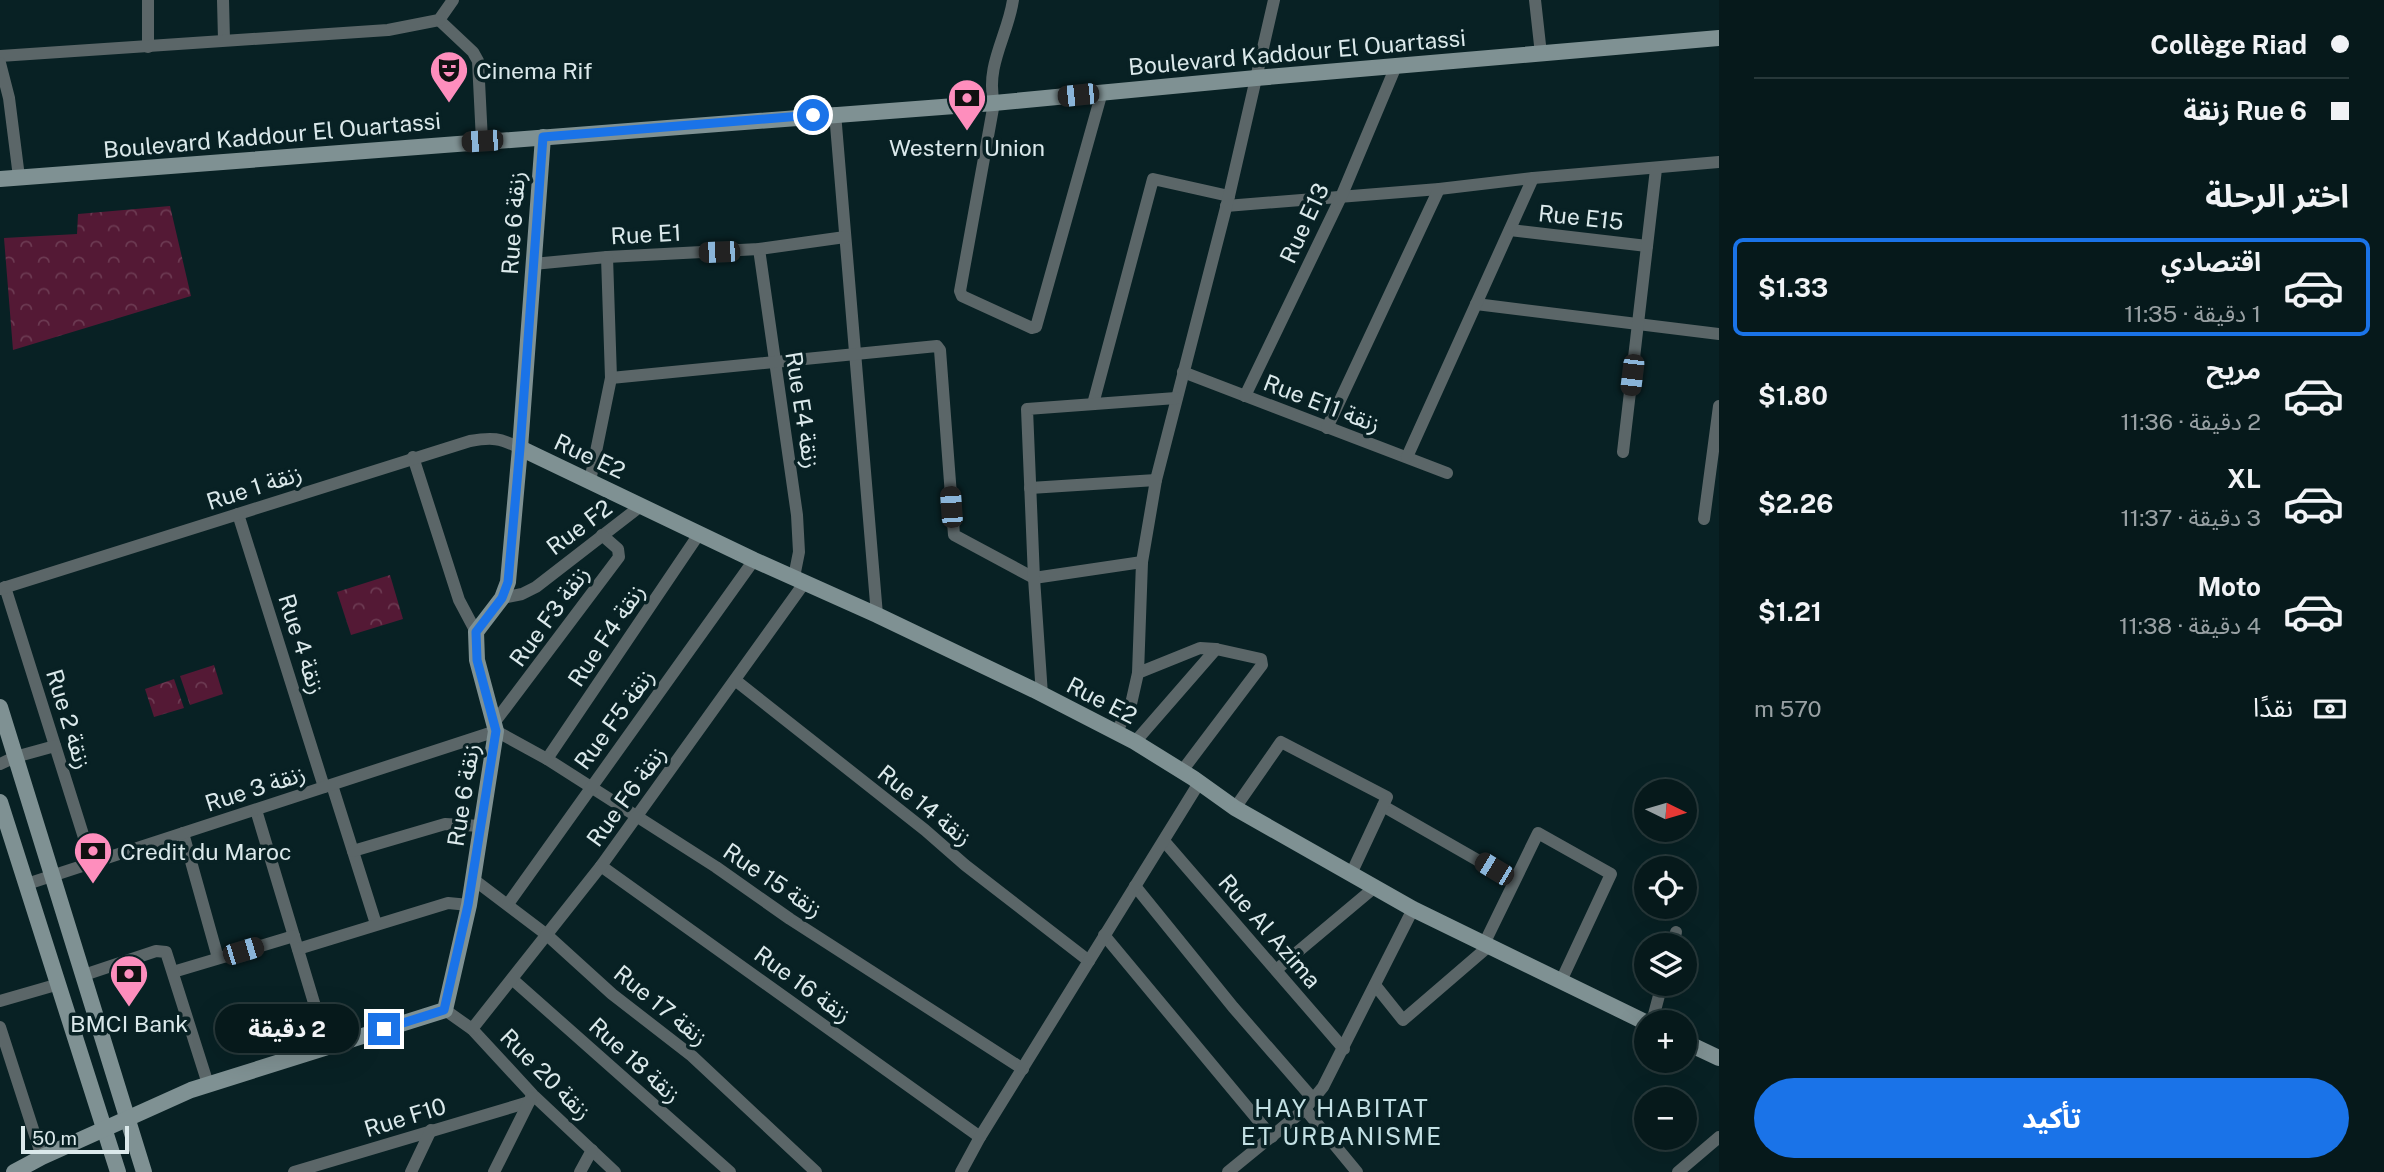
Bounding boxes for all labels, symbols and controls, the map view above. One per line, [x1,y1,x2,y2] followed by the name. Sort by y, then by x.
[1127,24,1467,80] street label: Boulevard Kaddour El Ouartassi
[2150,29,2307,60] text: Collège Riad
[428,49,470,104] theatre icon: Cinema Rif
[476,57,592,84] place label: Cinema Rif
[946,77,988,132] bank icon: Western Union
[1057,82,1100,108] car
[2183,95,2307,126] text: Rue 6 زنقة
[797,99,829,131] route start
[102,107,442,163] street label: Boulevard Kaddour El Ouartassi
[461,129,504,153] car
[889,134,1045,161] place label: Western Union
[496,170,531,276] street label: Rue 6 زنقة
[2205,177,2349,214] text: اختر الرحلة
[1274,179,1334,267] street label: Rue E13
[1537,199,1625,235] street label: Rue E15
[610,219,682,249] street label: Rue E1
[698,241,741,263] car
[2161,246,2261,277] text: اقتصادي
[2282,256,2345,319] icon: car
[1758,272,1828,303] text: $1.33
[2124,300,2261,327] text: 1 دقيقة · 11:35
[779,350,826,471] street label: Rue E4 زنقة
[1620,353,1645,397] car
[2206,354,2261,385] text: مريح
[2282,364,2345,427] icon: car
[1260,368,1384,438] street label: Rue E11 زنقة
[1758,380,1828,411] text: $1.80
[2120,408,2261,435] text: 2 دقيقة · 11:36
[550,428,630,484] street label: Rue E2
[203,459,305,516] street label: Rue 1 زنقة
[2227,463,2261,494] text: XL
[2282,472,2345,535] icon: car
[940,485,963,529] car
[1758,488,1833,519] text: $2.26
[541,494,617,560] street label: Rue F2
[2120,504,2261,531] text: 3 دقيقة · 11:37
[504,561,595,672] street label: Rue F3 زنقة
[2198,571,2261,602] text: Moto
[562,579,651,692] street label: Rue F4 زنقة
[2282,580,2345,643] icon: car
[272,590,331,698] street label: Rue 4 زنقة
[1758,596,1822,627] text: $1.21
[2119,612,2261,639] text: 4 دقيقة · 11:38
[568,663,660,775] street label: Rue F5 زنقة
[40,666,97,772] street label: Rue 2 زنقة
[1062,671,1142,729] street label: Rue E2
[2311,690,2349,728] icon: cash
[2253,692,2293,723] text: نقدًا
[1754,695,1822,722] text: 570 m
[581,741,672,852] street label: Rue F6 زنقة
[442,742,485,848] street label: Rue 6 زنقة
[201,759,309,818] street label: Rue 3 زنقة
[872,759,977,852] street label: Rue 14 زنقة
[1634,779,1698,842] north arrow
[1634,779,1697,1150] map controls
[72,830,114,885] bank icon: Credit du Maroc
[718,837,828,924] street label: Rue 15 زنقة
[120,838,291,865] place label: Credit du Maroc
[1471,849,1518,889] car
[1634,856,1697,919] button: locate
[1213,869,1327,993] street label: Rue Al Azima
[1634,933,1697,996] button: layers
[220,935,267,967] car
[749,940,857,1029] street label: Rue 16 زنقة
[108,953,150,1008] bank icon: BMCI Bank
[608,959,713,1052] street label: Rue 17 زنقة
[216,1004,360,1054] callout: 2 دقيقة
[70,1010,188,1037] place label: BMCI Bank
[1634,1010,1697,1073] button: +
[583,1012,686,1109] street label: Rue 18 زنقة
[368,1013,400,1045] route end
[248,1015,326,1042] text: 2 دقيقة
[494,1023,597,1126] street label: Rue 20 زنقة
[1754,1078,2349,1158] button: تأكيد
[1634,1087,1697,1150] button: −
[361,1092,449,1142] street label: Rue F10
[1241,1094,1443,1150] district label: HAY HABITAT ET URBANISME
[21,1123,130,1155] scale bar
[32,1127,77,1149] text: 50 m

